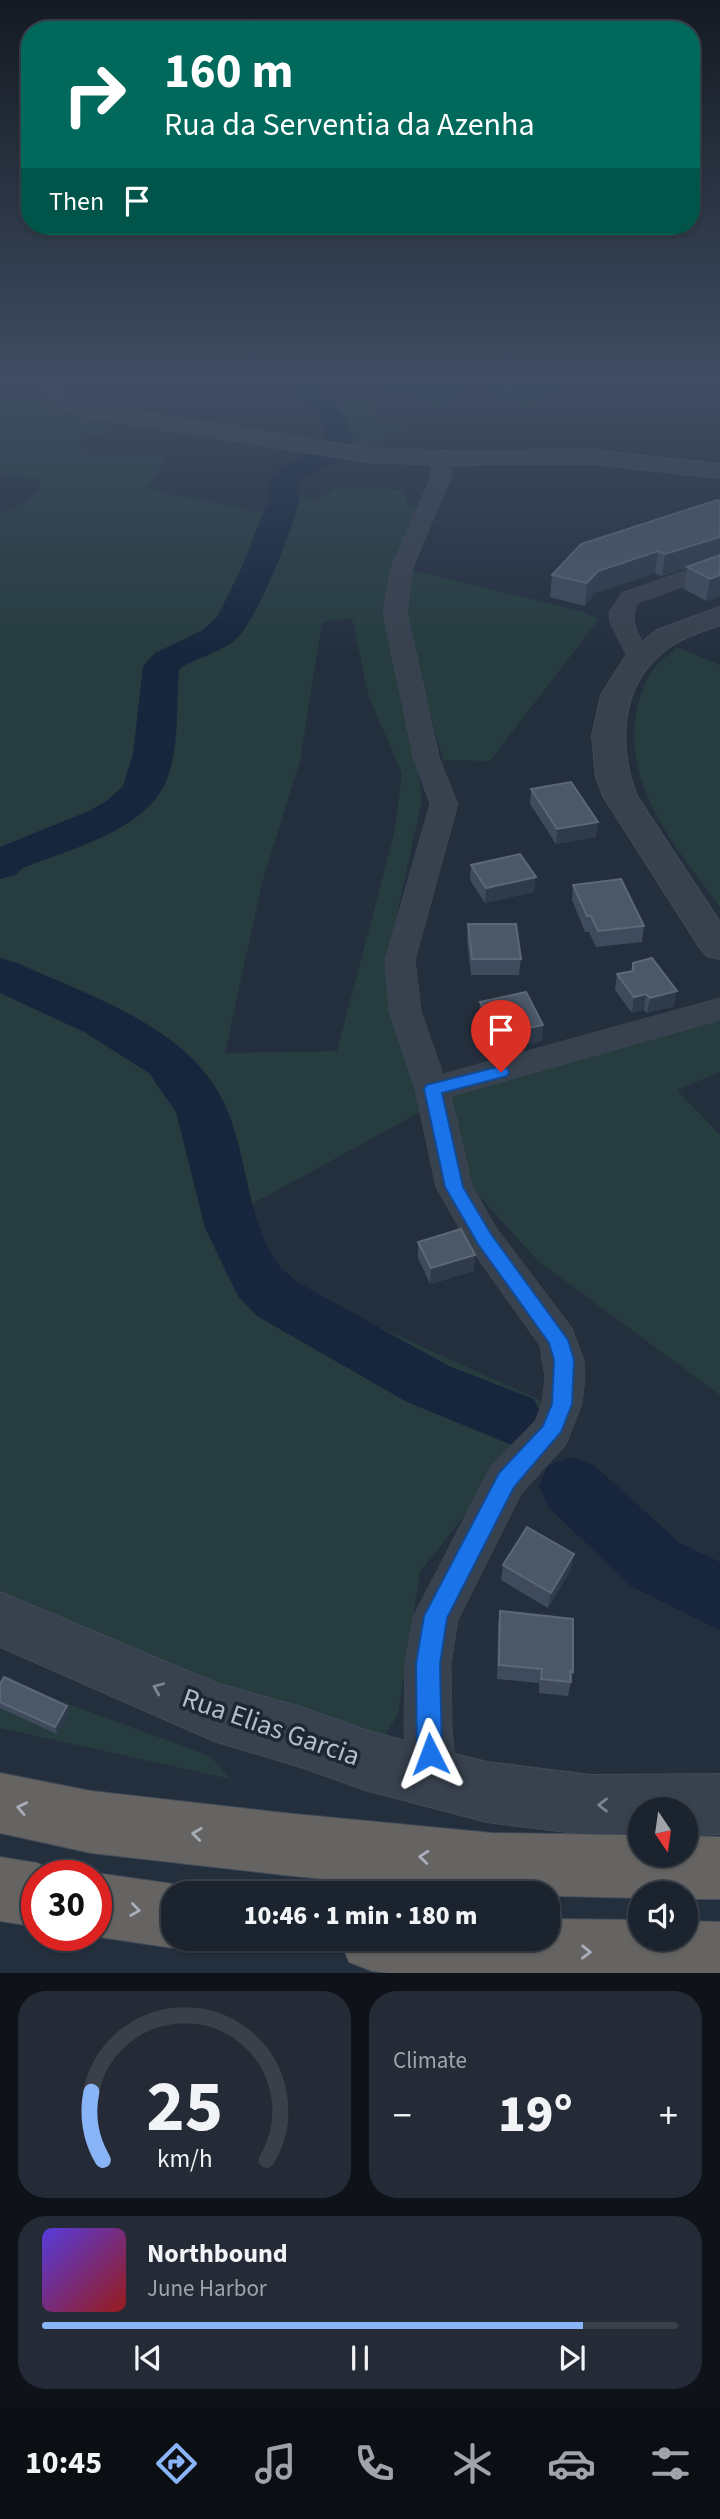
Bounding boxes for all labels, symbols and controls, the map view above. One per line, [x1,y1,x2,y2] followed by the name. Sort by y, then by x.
[164,37,293,107] text: 160 m
[49,49,140,140] icon: right
[164,102,535,148] text: Rua da Serventia da Azenha
[118,182,156,220] icon: arrive
[49,183,104,220] text: Then
[471,1000,531,1072] pin
[482,1011,520,1049] icon: arrive
[177,1678,365,1776] street label: Rua Elias Garcia
[153,1682,165,1696] one-way arrow
[393,1717,467,1791] position arrow
[597,1797,608,1813] one-way arrow
[628,1797,698,1867] north arrow
[628,1797,698,1951] map controls
[16,1801,28,1816] one-way arrow
[191,1827,203,1842] one-way arrow
[418,1850,429,1865] one-way arrow
[21,1860,112,1951] speed limit sign: 30
[628,1881,698,1951] button: sound
[244,1897,477,1934] text: 10:46 · 1 min · 180 m
[129,1903,141,1918] one-way arrow
[582,1944,592,1960] one-way arrow
[393,2044,467,2077] text: Climate
[146,2056,223,2160] text: 25
[498,2078,573,2152] text: 19°
[393,2089,412,2143] text: −
[659,2089,678,2143] text: +
[157,2141,212,2177] text: km/h
[147,2235,288,2272] text: Northbound
[147,2272,267,2305] text: June Harbor
[129,2339,167,2377] icon: previous
[341,2339,379,2377] icon: pause
[553,2339,591,2377] icon: next
[152,2439,201,2488] icon: directions
[251,2439,300,2488] icon: music
[350,2439,399,2488] icon: phone
[448,2439,497,2488] icon: climate
[547,2439,596,2488] icon: car
[646,2439,695,2488] icon: filters
[25,2440,102,2486] text: 10:45

